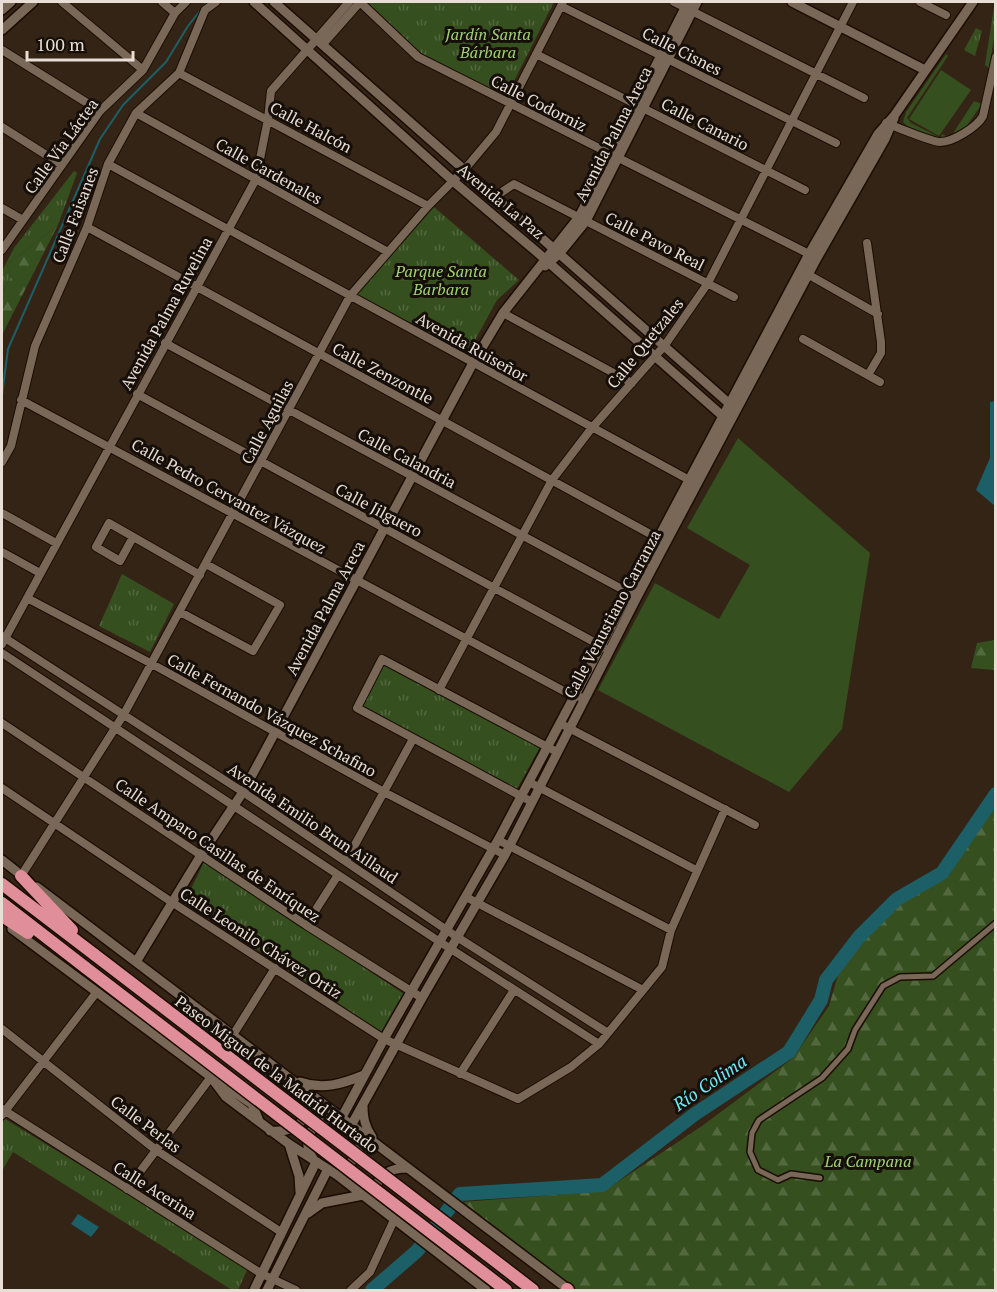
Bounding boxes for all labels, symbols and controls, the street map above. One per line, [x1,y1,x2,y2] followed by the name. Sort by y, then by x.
[638,22,726,80] street label: Calle Cisnes
[444,23,531,63] park label: Jardín Santa Bárbara
[27,24,134,62] scale bar
[36,32,85,56] text: 100 m
[569,62,657,206] street label: Avenida Palma Areca
[487,69,591,137] street label: Calle Codorniz
[657,92,753,156] street label: Calle Canario
[19,94,103,198] street label: Calle Vía Láctea
[266,96,356,158] street label: Calle Halcón
[212,133,326,209] street label: Calle Cardenales
[453,158,549,244] street label: Avenida La Paz
[47,164,103,266] street label: Calle Faisanes
[601,206,709,276] street label: Calle Pavo Real
[115,233,217,393] street label: Avenida Palma Ruvelina
[394,260,487,300] park label: Parque Santa Barbara
[602,293,688,393] street label: Calle Quetzales
[412,307,533,387] street label: Avenida Ruiseñor
[329,337,437,409] street label: Calle Zenzontle
[236,376,298,468] street label: Calle Aguilas
[354,423,460,493] street label: Calle Calandria
[128,433,330,559] street label: Calle Pedro Cervantez Vázquez
[332,478,427,542] street label: Calle Jilguero
[558,526,666,702] street label: Calle Venustiano Carranza
[280,537,370,679] street label: Avenida Palma Areca
[163,648,381,782] street label: Calle Fernando Vázquez Schafino
[224,758,403,888] street label: Avenida Emilio Brun Aillaud
[111,773,325,927] street label: Calle Amparo Casillas de Enríquez
[176,882,346,1004] street label: Calle Leonilo Chávez Ortiz
[171,990,383,1158] street label: Paseo Miguel de la Madrid Hurtado
[667,1049,751,1116] water label: Río Colima
[106,1090,186,1158] street label: Calle Perlas
[824,1150,911,1172] park label: La Campana
[109,1156,201,1224] street label: Calle Acerina

